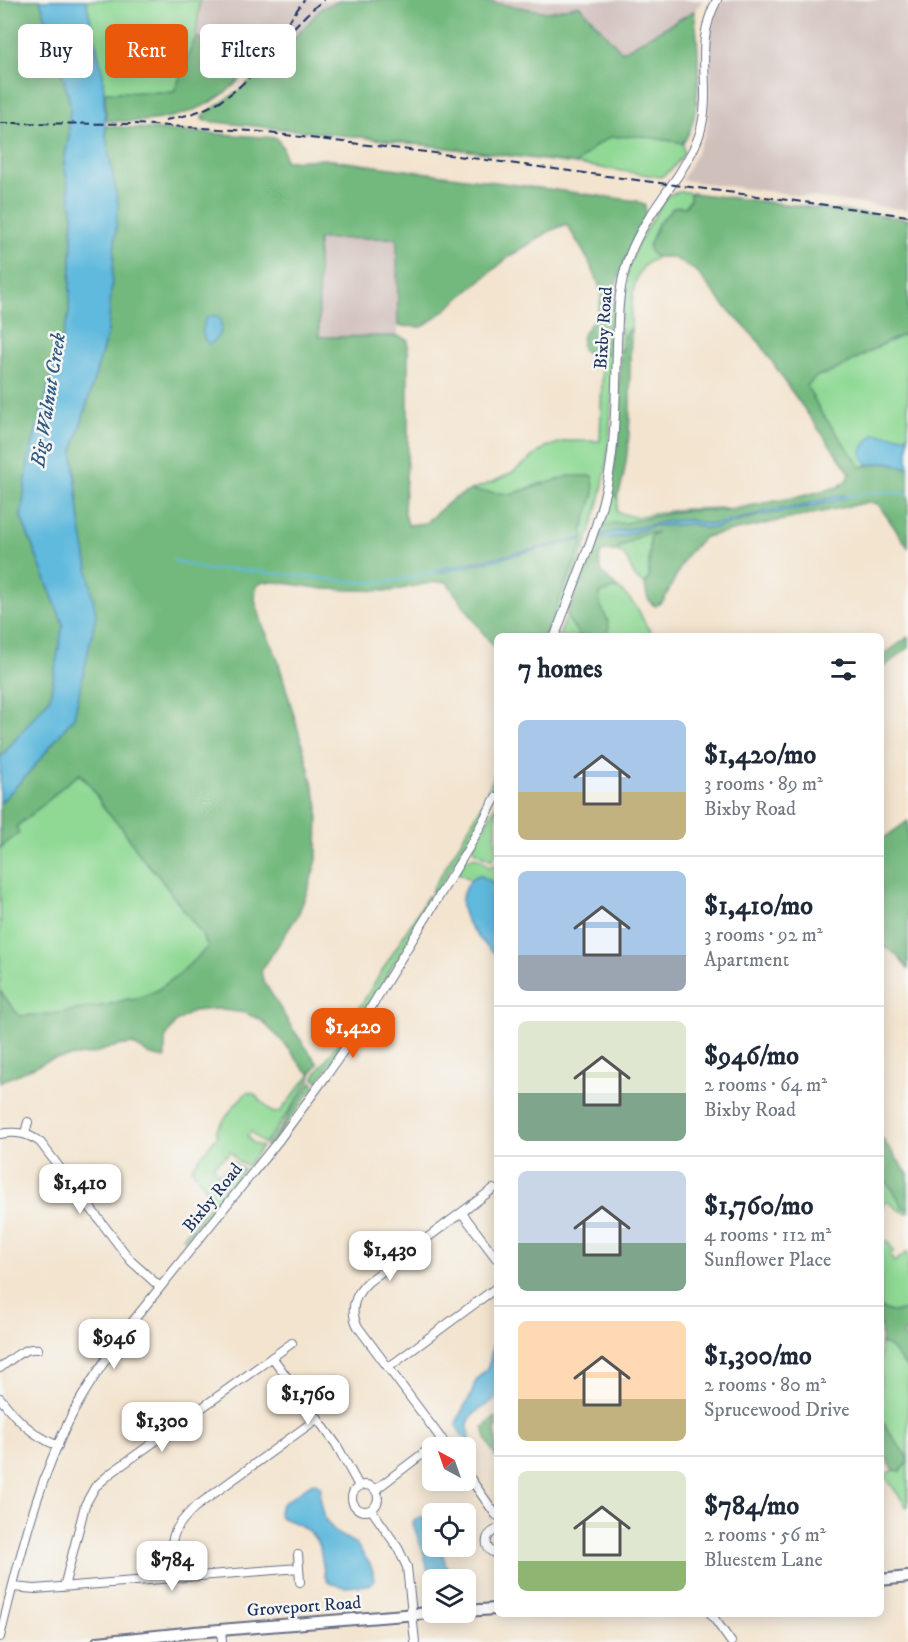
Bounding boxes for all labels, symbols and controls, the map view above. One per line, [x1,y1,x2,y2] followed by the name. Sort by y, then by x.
[18,24,93,78] chip: Buy
[105,24,188,78] chip: Rent
[200,24,296,78] chip: Filters
[590,286,618,370] street label: Bixby Road
[26,331,72,470] water label: Big Walnut Creek
[518,653,602,686] text: 7 homes
[827,653,860,686] icon: filters
[704,739,816,772] text: $1,420/mo
[566,744,638,816] icon: home
[704,772,823,797] text: 3 rooms · 89 m²
[704,797,796,822] text: Bixby Road
[704,890,813,923] text: $1,410/mo
[566,895,638,967] icon: home
[704,923,823,948] text: 3 rooms · 92 m²
[704,948,789,973] text: Apartment
[304,1008,402,1059] pin: $1,420
[325,1015,381,1040] text: $1,420
[704,1040,799,1073] text: $946/mo
[566,1045,638,1117] icon: home
[704,1073,827,1098] text: 2 rooms · 64 m²
[704,1098,796,1123] text: Bixby Road
[178,1159,248,1237] street label: Bixby Road
[31,1164,129,1215] pin: $1,410
[53,1171,107,1196] text: $1,410
[704,1190,813,1223] text: $1,760/mo
[566,1195,638,1267] icon: home
[704,1223,832,1248] text: 4 rooms · 112 m²
[341,1231,439,1282] pin: $1,430
[363,1238,417,1263] text: $1,430
[704,1248,831,1273] text: Sunflower Place
[78,1319,150,1370] pin: $946
[93,1326,135,1351] text: $946
[704,1340,812,1373] text: $1,300/mo
[566,1345,638,1417] icon: home
[704,1373,826,1398] text: 2 rooms · 80 m²
[259,1375,357,1426] pin: $1,760
[281,1382,335,1407] text: $1,760
[704,1398,849,1423] text: Sprucewood Drive
[113,1402,211,1453] pin: $1,300
[136,1409,188,1434] text: $1,300
[422,1437,476,1491] north arrow
[422,1437,476,1623] map controls
[704,1490,799,1523] text: $784/mo
[566,1495,638,1567] icon: home
[422,1503,476,1557] button: locate
[704,1523,826,1548] text: 2 rooms · 56 m²
[136,1541,208,1592] pin: $784
[151,1548,193,1573] text: $784
[704,1548,823,1573] text: Bluestem Lane
[422,1569,476,1623] button: layers
[246,1592,362,1622] street label: Groveport Road

